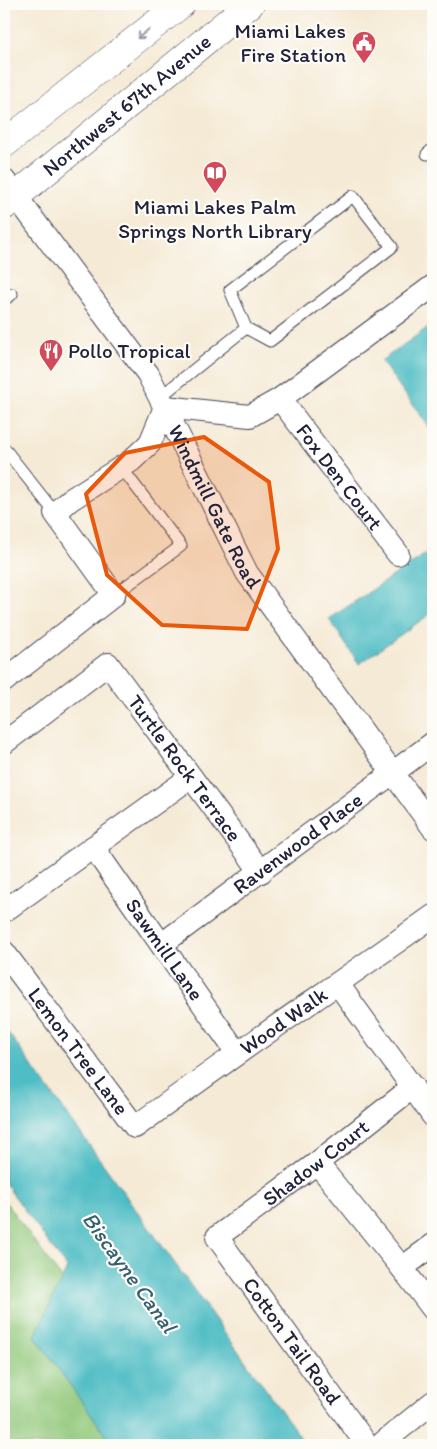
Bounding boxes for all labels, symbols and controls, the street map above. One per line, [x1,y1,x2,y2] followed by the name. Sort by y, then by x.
[234,18,346,67] place label: Miami Lakes Fire Station
[37,28,216,181] street label: Northwest 67th Avenue
[136,29,149,40] one-way arrow
[351,30,377,64] public building icon: Miami Lakes Fire Station
[202,160,228,194] library icon: Miami Lakes Palm Springs North Library
[118,194,312,243] place label: Miami Lakes Palm Springs North Library
[38,338,64,372] restaurant icon: Pollo Tropical
[68,338,191,363] place label: Pollo Tropical
[291,418,388,535] street label: Fox Den Court
[163,420,267,594] street label: Windmill Gate Road
[123,690,247,846] street label: Turtle Rock Terrace
[228,787,367,899] street label: Ravenwood Place
[121,893,209,1005] street label: Sawmill Lane
[23,982,135,1120] street label: Lemon Tree Lane
[235,982,332,1060] street label: Wood Walk
[258,1114,374,1211] street label: Shadow Court
[77,1206,184,1340] water label: Biscayne Canal
[238,1272,347,1410] street label: Cotton Tail Road

